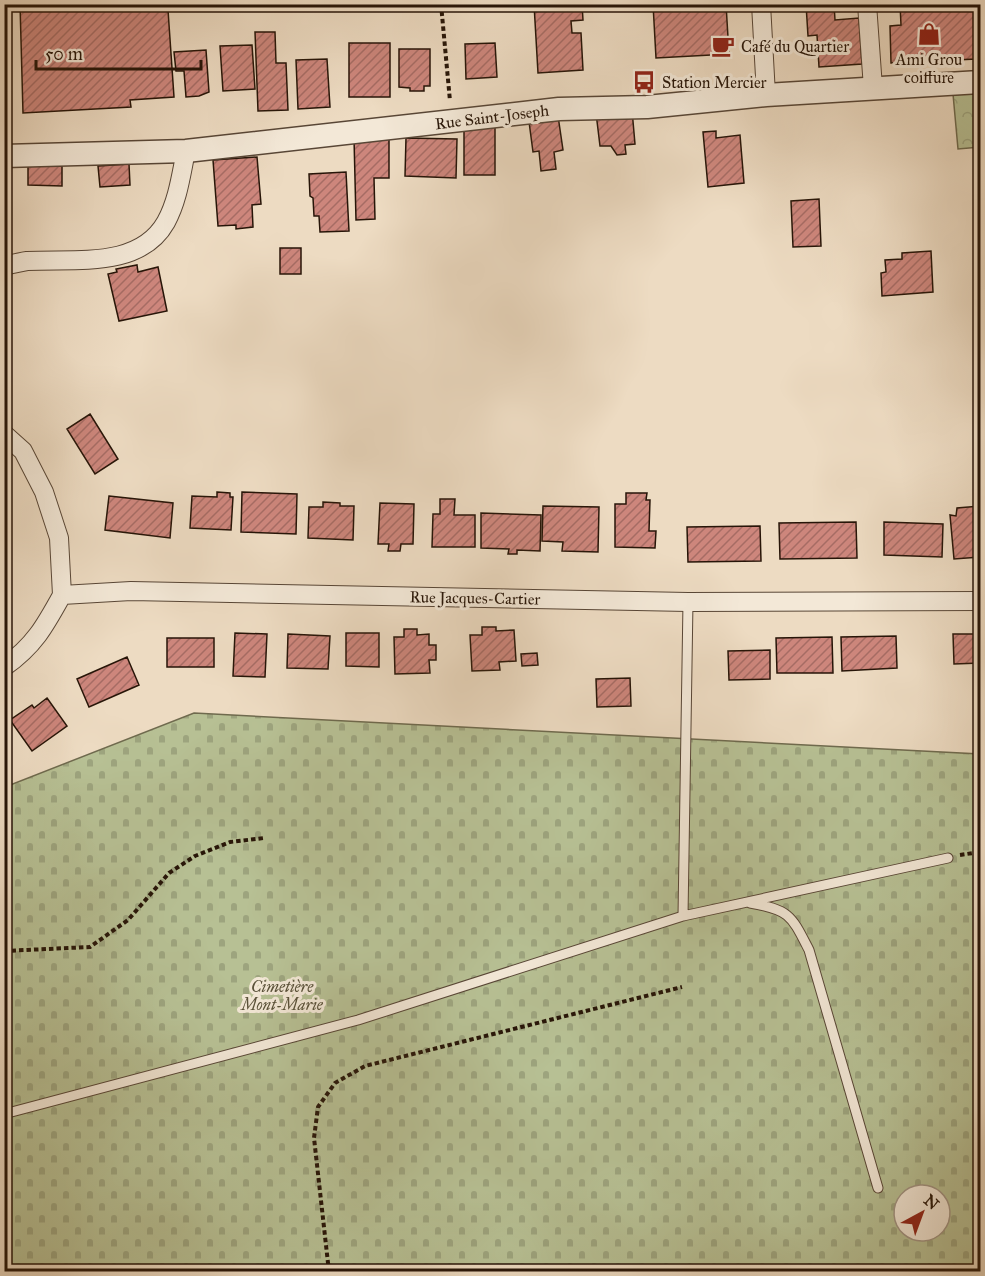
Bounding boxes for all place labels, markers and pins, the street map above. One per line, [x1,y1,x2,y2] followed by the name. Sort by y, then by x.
[916,21,942,47] shop icon: Ami Grou coiffure
[710,33,736,59] cafe icon: Café du Quartier
[741,37,849,56] place label: Café du Quartier
[895,50,963,87] place label: Ami Grou coiffure
[631,69,657,95] bus stop icon: Station Mercier
[662,73,767,92] place label: Station Mercier

